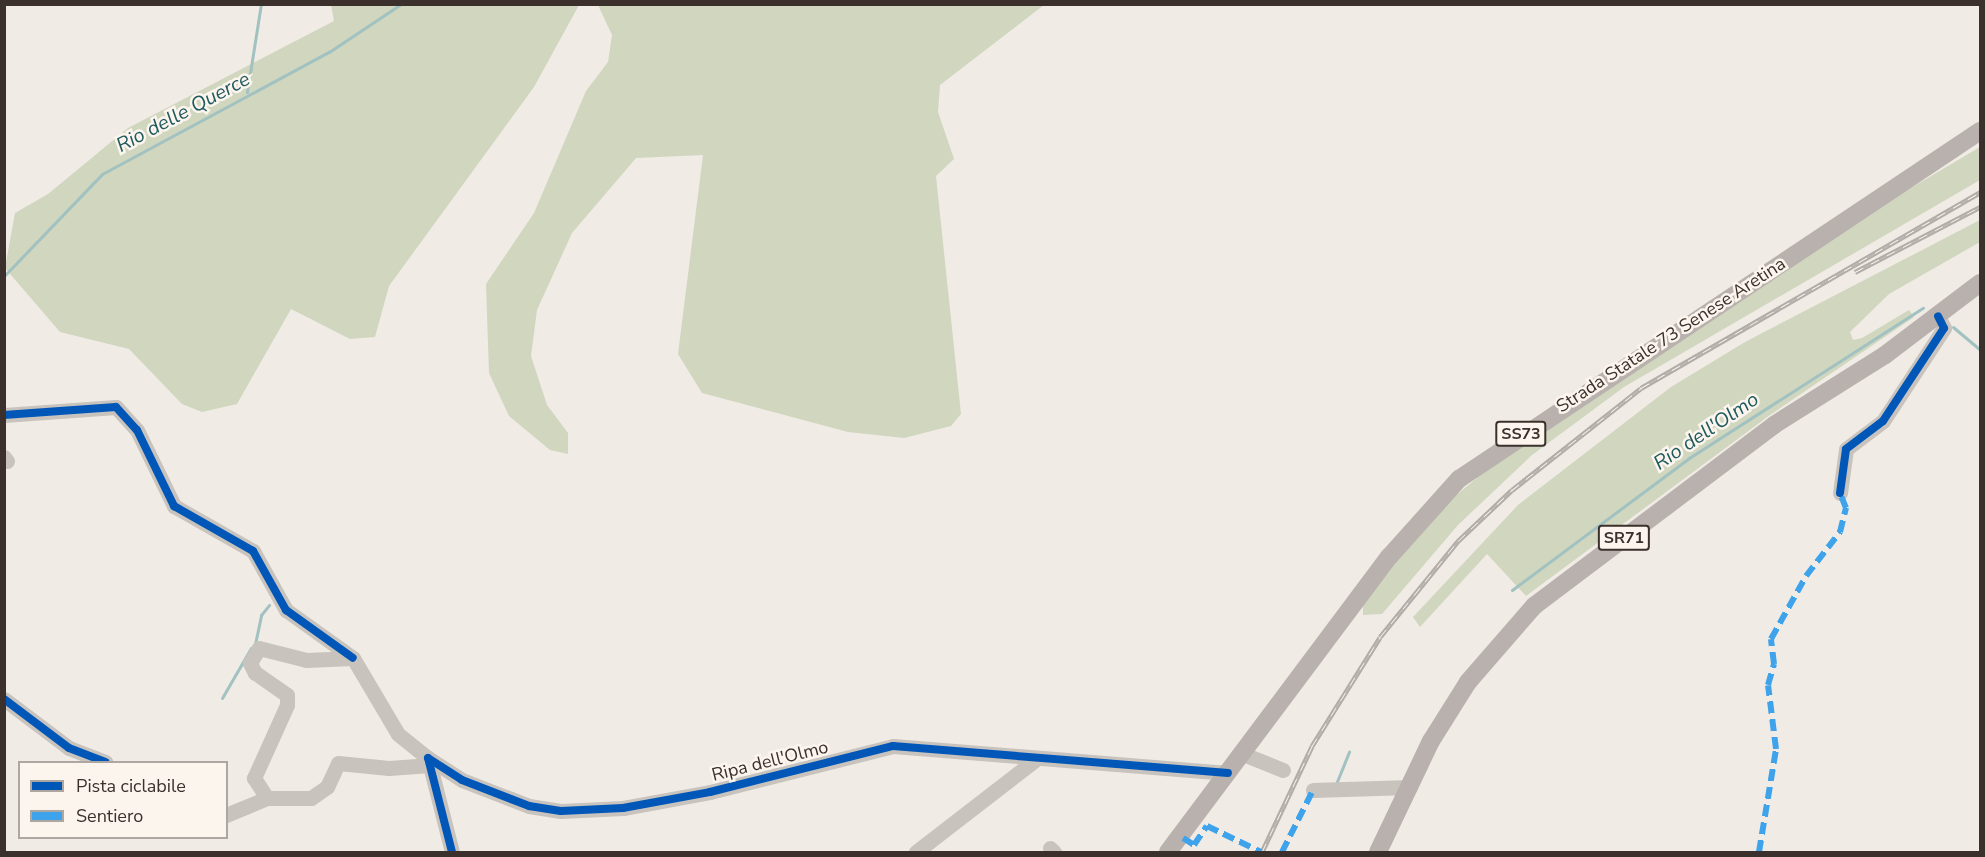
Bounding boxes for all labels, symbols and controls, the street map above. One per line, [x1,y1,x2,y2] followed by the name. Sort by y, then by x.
[112,67,254,157] water label: Rio delle Querce
[1552,253,1790,417] street label: Strada Statale 73 Senese Aretina
[1649,387,1763,475] water label: Rio dell'Olmo
[1494,421,1548,447] road number: SS73
[1597,525,1651,551] road number: SR71
[709,736,831,786] street label: Ripa dell'Olmo
[18,761,228,839] legend
[76,774,186,798] text: Pista ciclabile
[76,804,143,828] text: Sentiero

